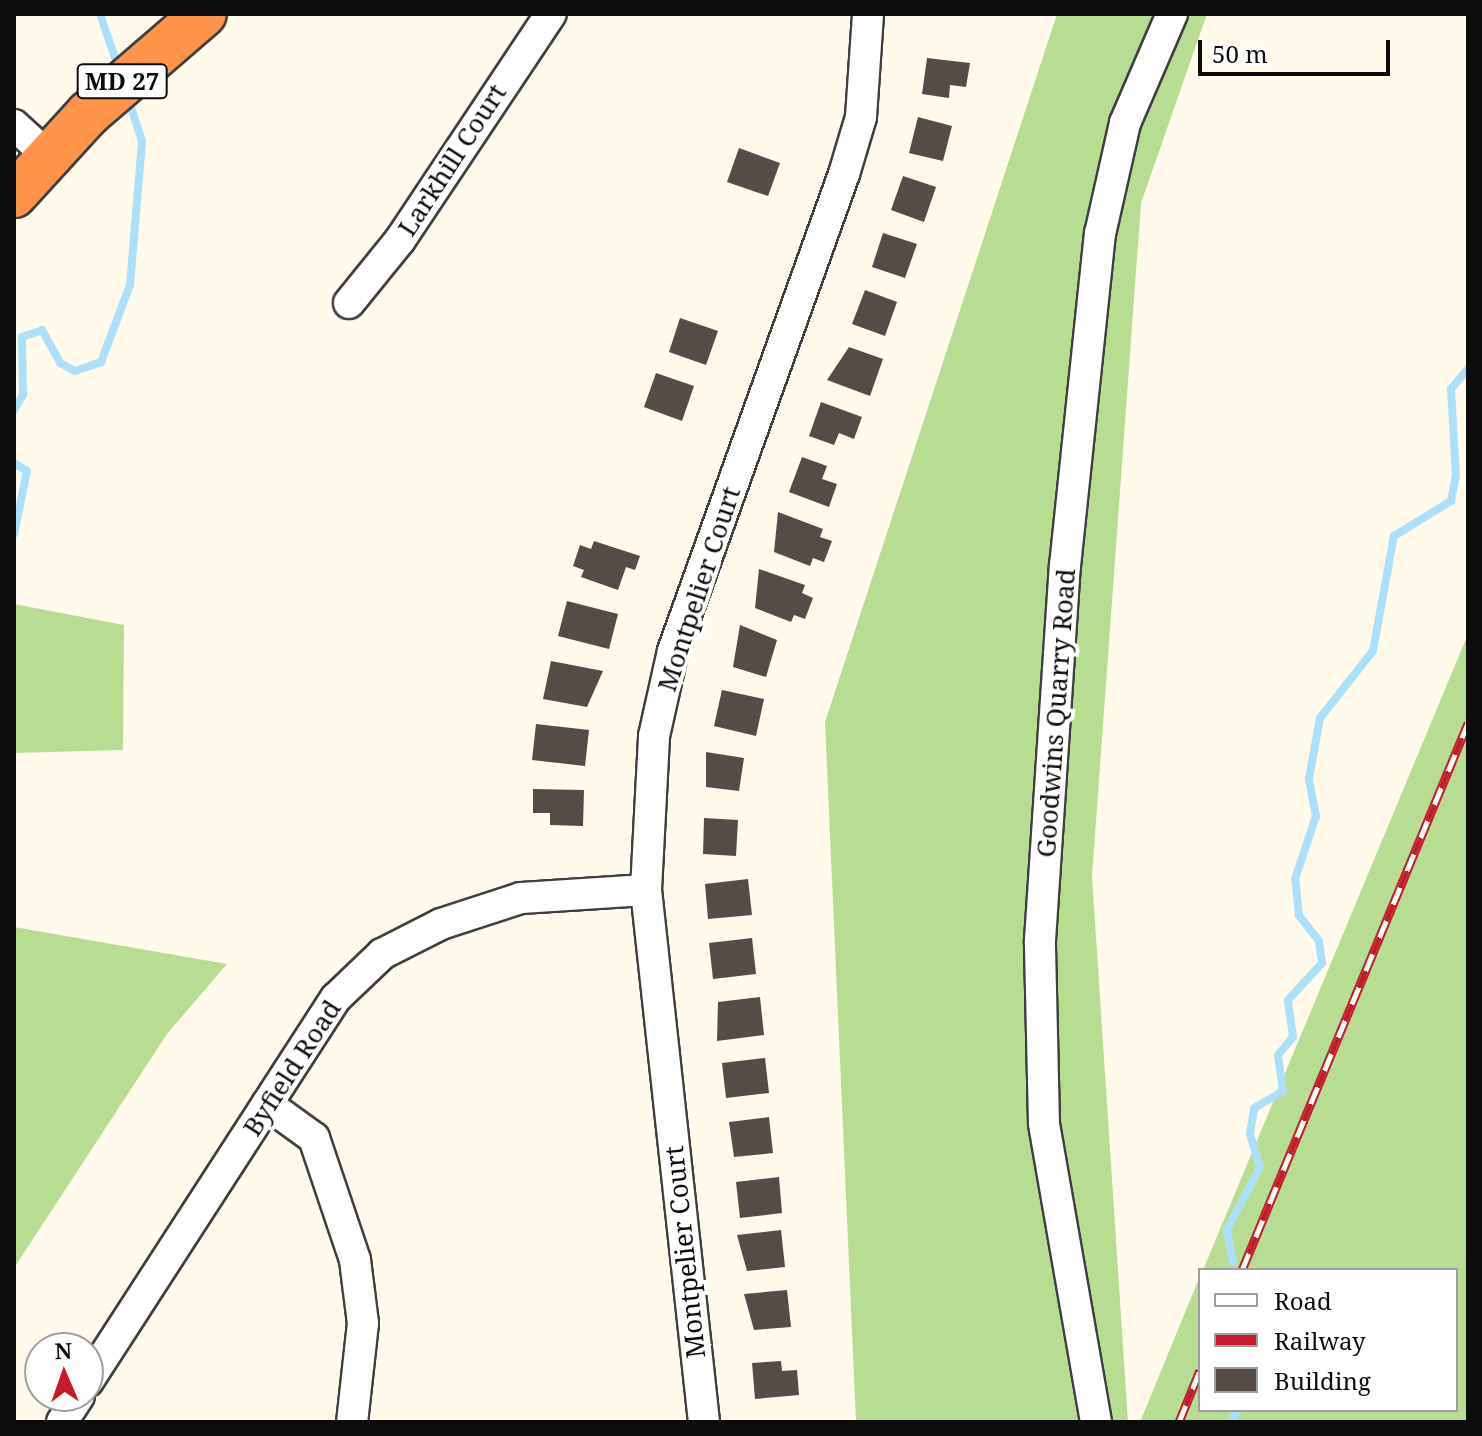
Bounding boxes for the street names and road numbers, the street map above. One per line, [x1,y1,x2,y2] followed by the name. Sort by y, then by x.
[76,61,168,101] road number: MD 27
[391,78,513,242] street label: Larkhill Court
[651,483,747,695] street label: Montpelier Court
[1030,567,1082,859] street label: Goodwins Quarry Road
[236,994,348,1142] street label: Byfield Road
[658,1144,712,1360] street label: Montpelier Court

